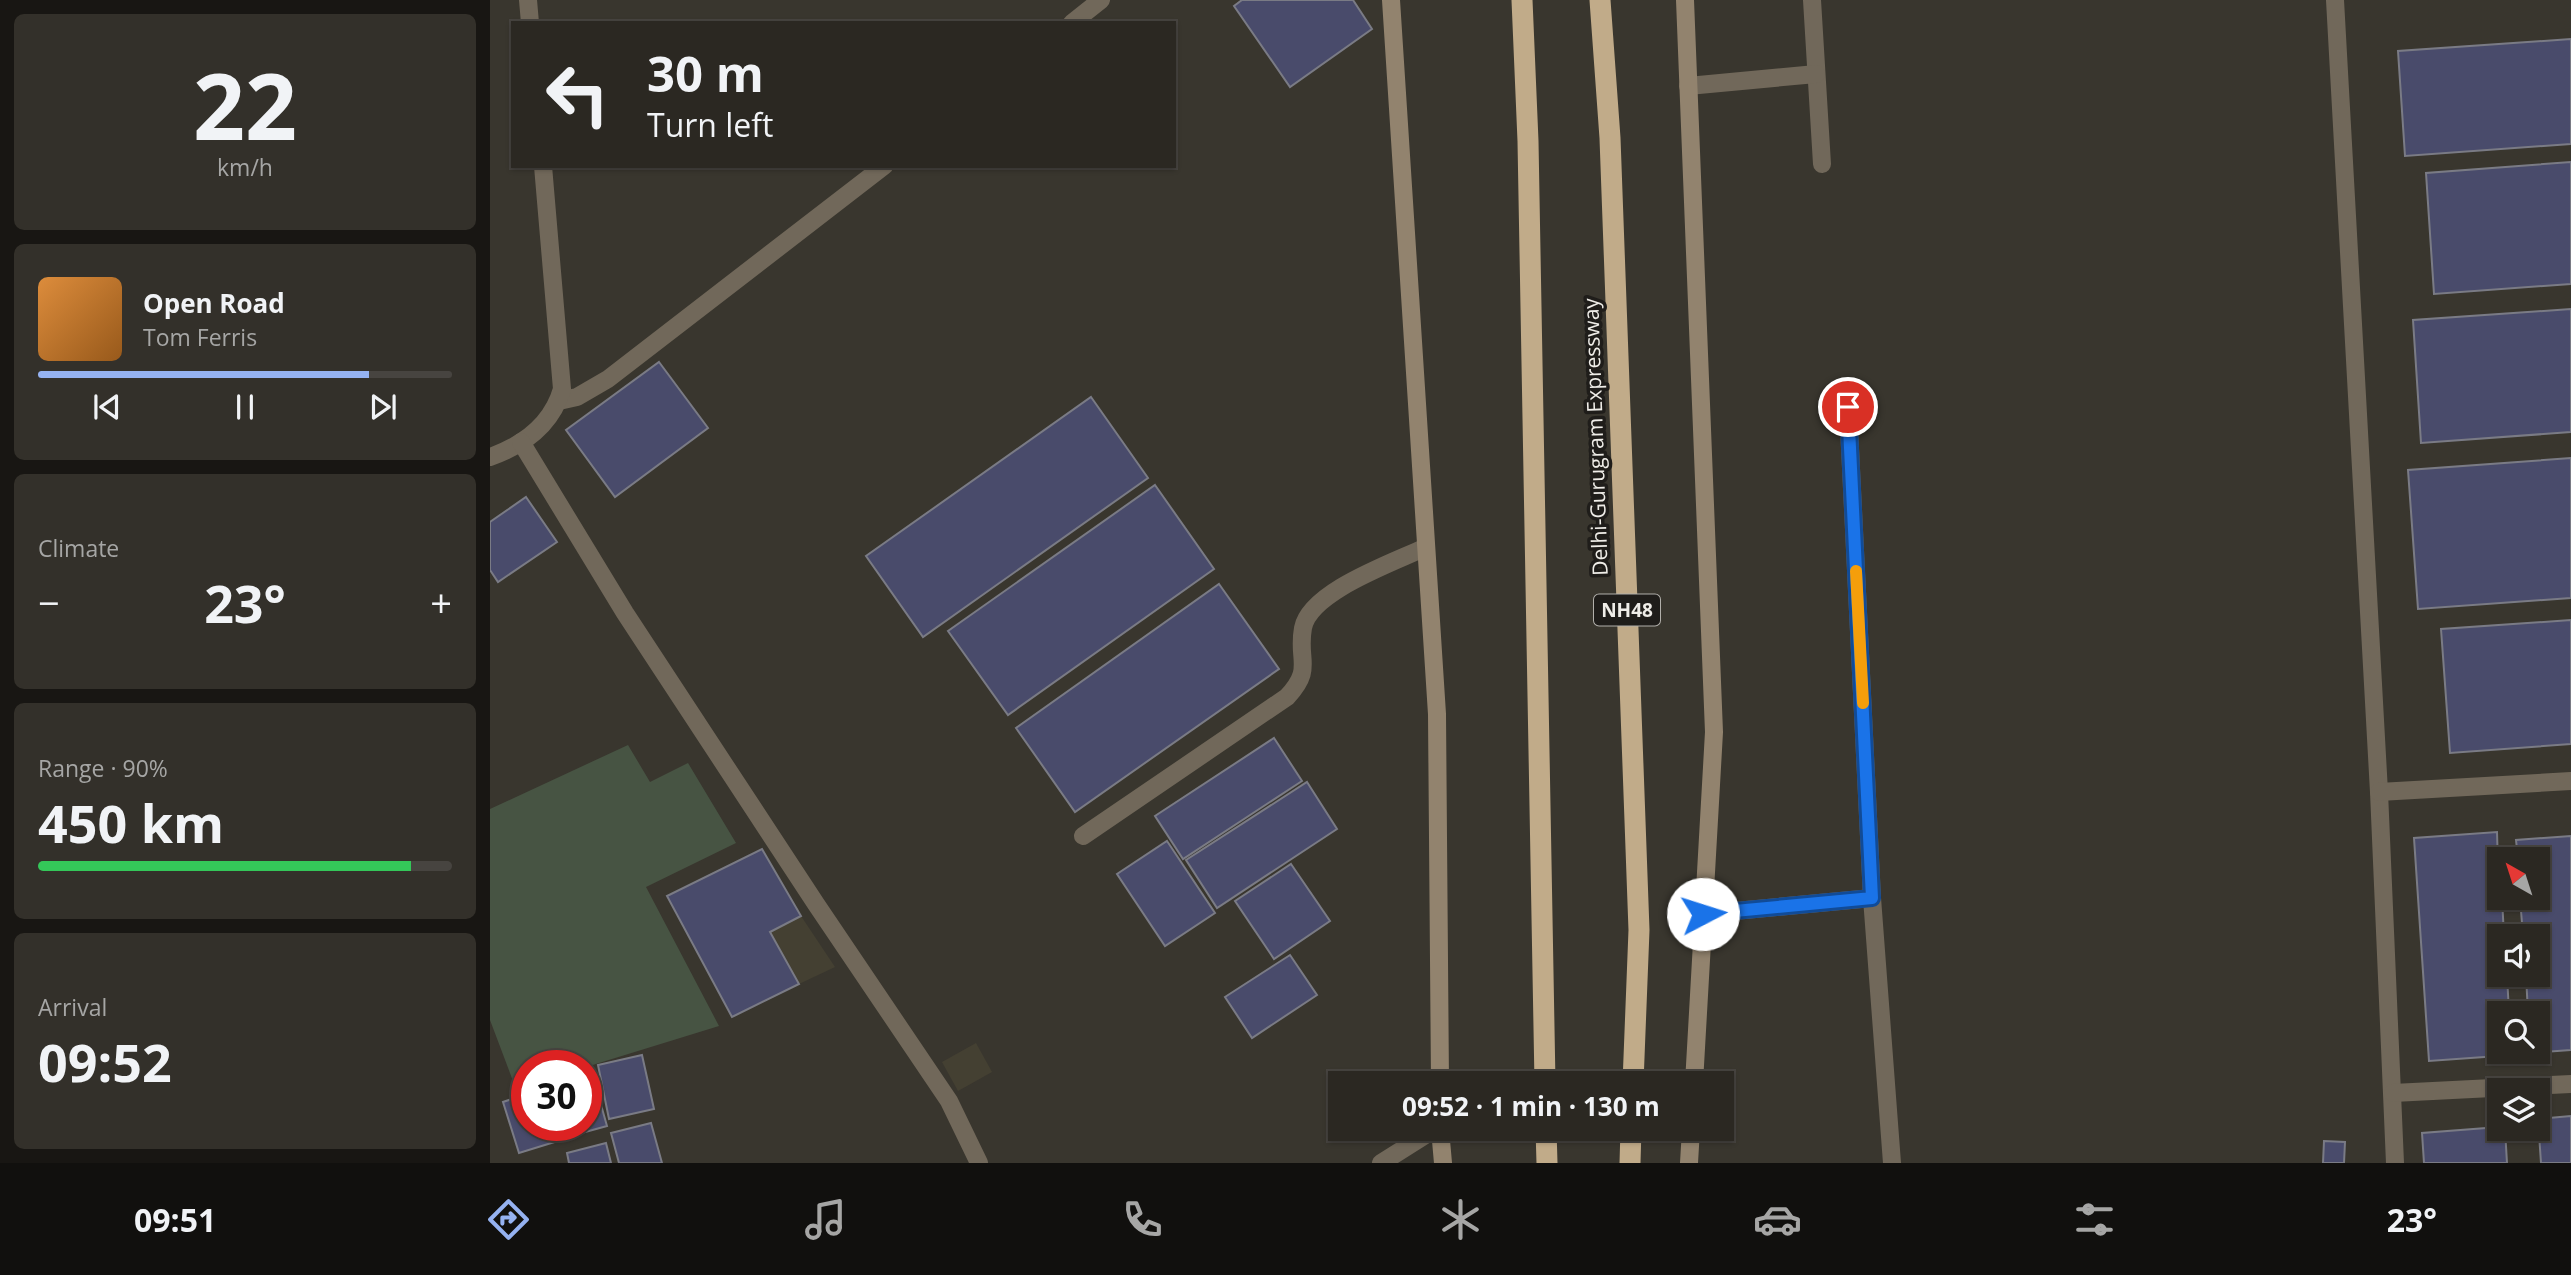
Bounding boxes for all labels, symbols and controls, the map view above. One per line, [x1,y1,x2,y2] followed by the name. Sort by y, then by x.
[647,40,764,106] text: 30 m
[193,43,297,167] text: 22
[532,49,623,140] icon: left
[647,103,773,146] text: Turn left
[217,151,273,183] text: km/h
[143,285,285,321] text: Open Road
[1576,297,1614,576] street label: Delhi-Gurugram Expressway
[143,321,257,353] text: Tom Ferris
[1818,377,1878,437] pin
[88,388,126,426] icon: previous
[226,388,264,426] icon: pause
[364,388,402,426] icon: next
[1829,388,1867,426] icon: arrive
[38,532,119,564] text: Climate
[204,567,286,638] text: 23°
[38,576,60,628] text: −
[430,576,452,628] text: +
[1594,594,1660,625] road number: NH48
[38,752,168,784] text: Range · 90%
[38,787,224,858] text: 450 km
[2487,847,2550,910] north arrow
[2487,847,2550,1141] map controls
[1666,877,1740,951] position arrow
[2487,924,2550,987] button: sound
[38,991,107,1023] text: Arrival
[2487,1001,2550,1064] button: search
[38,1026,172,1097] text: 09:52
[511,1050,602,1141] speed limit sign: 30
[2487,1078,2550,1141] button: layers
[1402,1088,1660,1124] text: 09:52 · 1 min · 130 m
[484,1195,533,1244] icon: directions
[801,1195,850,1244] icon: music
[1118,1195,1167,1244] icon: phone
[1436,1195,1485,1244] icon: climate
[1753,1195,1802,1244] icon: car
[2070,1195,2119,1244] icon: filters
[134,1198,216,1241] text: 09:51
[2387,1198,2437,1241] text: 23°

